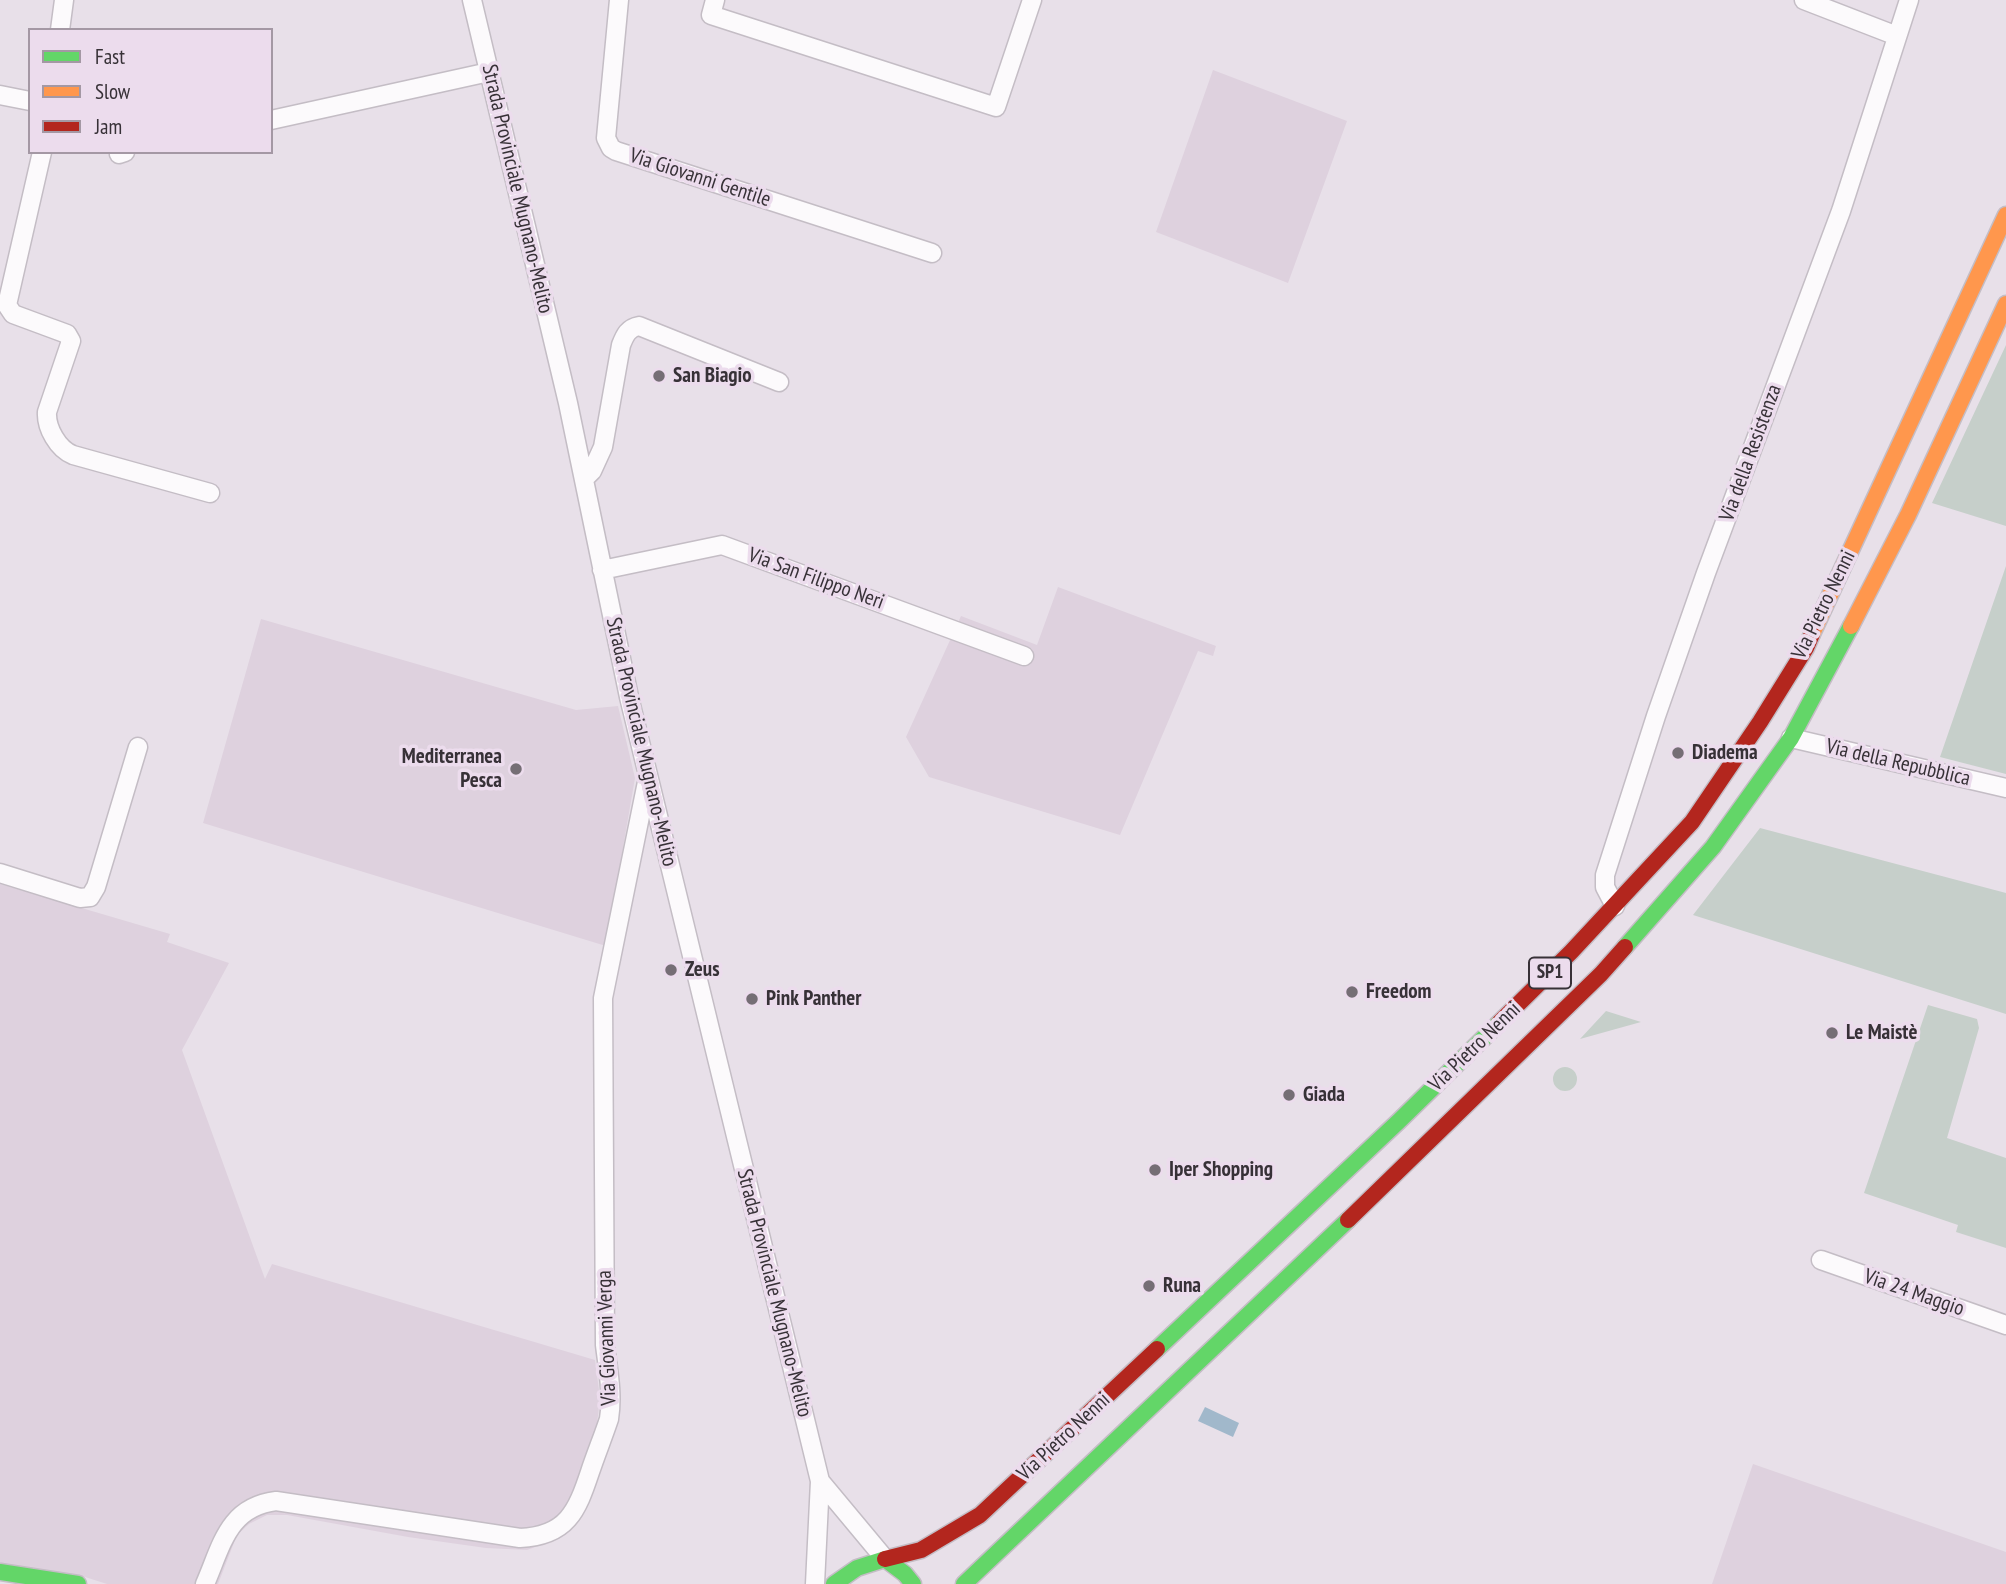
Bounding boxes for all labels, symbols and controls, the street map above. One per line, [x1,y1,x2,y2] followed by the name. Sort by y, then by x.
[28,28,273,154] legend
[95,43,125,70] text: Fast
[476,62,558,316] street label: Strada Provinciale Mugnano-Melito
[95,78,130,105] text: Slow
[95,113,122,140] text: Jam
[626,143,774,213] street label: Via Giovanni Gentile
[673,363,752,389] place label: San Biagio
[651,368,667,384] marker: San Biagio
[1715,381,1787,525] street label: Via della Resistenza
[745,543,887,615] street label: Via San Filippo Neri
[1787,547,1861,663] street label: Via Pietro Nenni
[600,615,682,869] street label: Strada Provinciale Mugnano-Melito
[1823,734,1973,792] street label: Via della Repubblica
[1692,740,1758,766] place label: Diadema
[402,744,502,794] place label: Mediterranea Pesca
[1670,745,1686,761] marker: Diadema
[508,761,524,777] marker: Mediterranea Pesca
[685,957,719,983] place label: Zeus
[1529,958,1571,988] road number: SP1
[663,962,679,978] marker: Zeus
[1366,979,1432,1005] place label: Freedom
[1344,984,1360,1000] marker: Freedom
[766,986,861,1012] place label: Pink Panther
[744,991,760,1007] marker: Pink Panther
[1424,997,1526,1097] street label: Via Pietro Nenni
[1846,1020,1917,1046] place label: Le Maistè
[1824,1025,1840,1041] marker: Le Maistè
[1303,1082,1345,1108] place label: Giada
[1281,1087,1297,1103] marker: Giada
[1169,1157,1273,1183] place label: Iper Shopping
[1147,1162,1163,1178] marker: Iper Shopping
[731,1166,817,1420] street label: Strada Provinciale Mugnano-Melito
[1861,1264,1967,1322] street label: Via 24 Maggio
[592,1270,622,1406] street label: Via Giovanni Verga
[1163,1273,1201,1299] place label: Runa
[1141,1278,1157,1294] marker: Runa
[1012,1388,1116,1486] street label: Via Pietro Nenni

